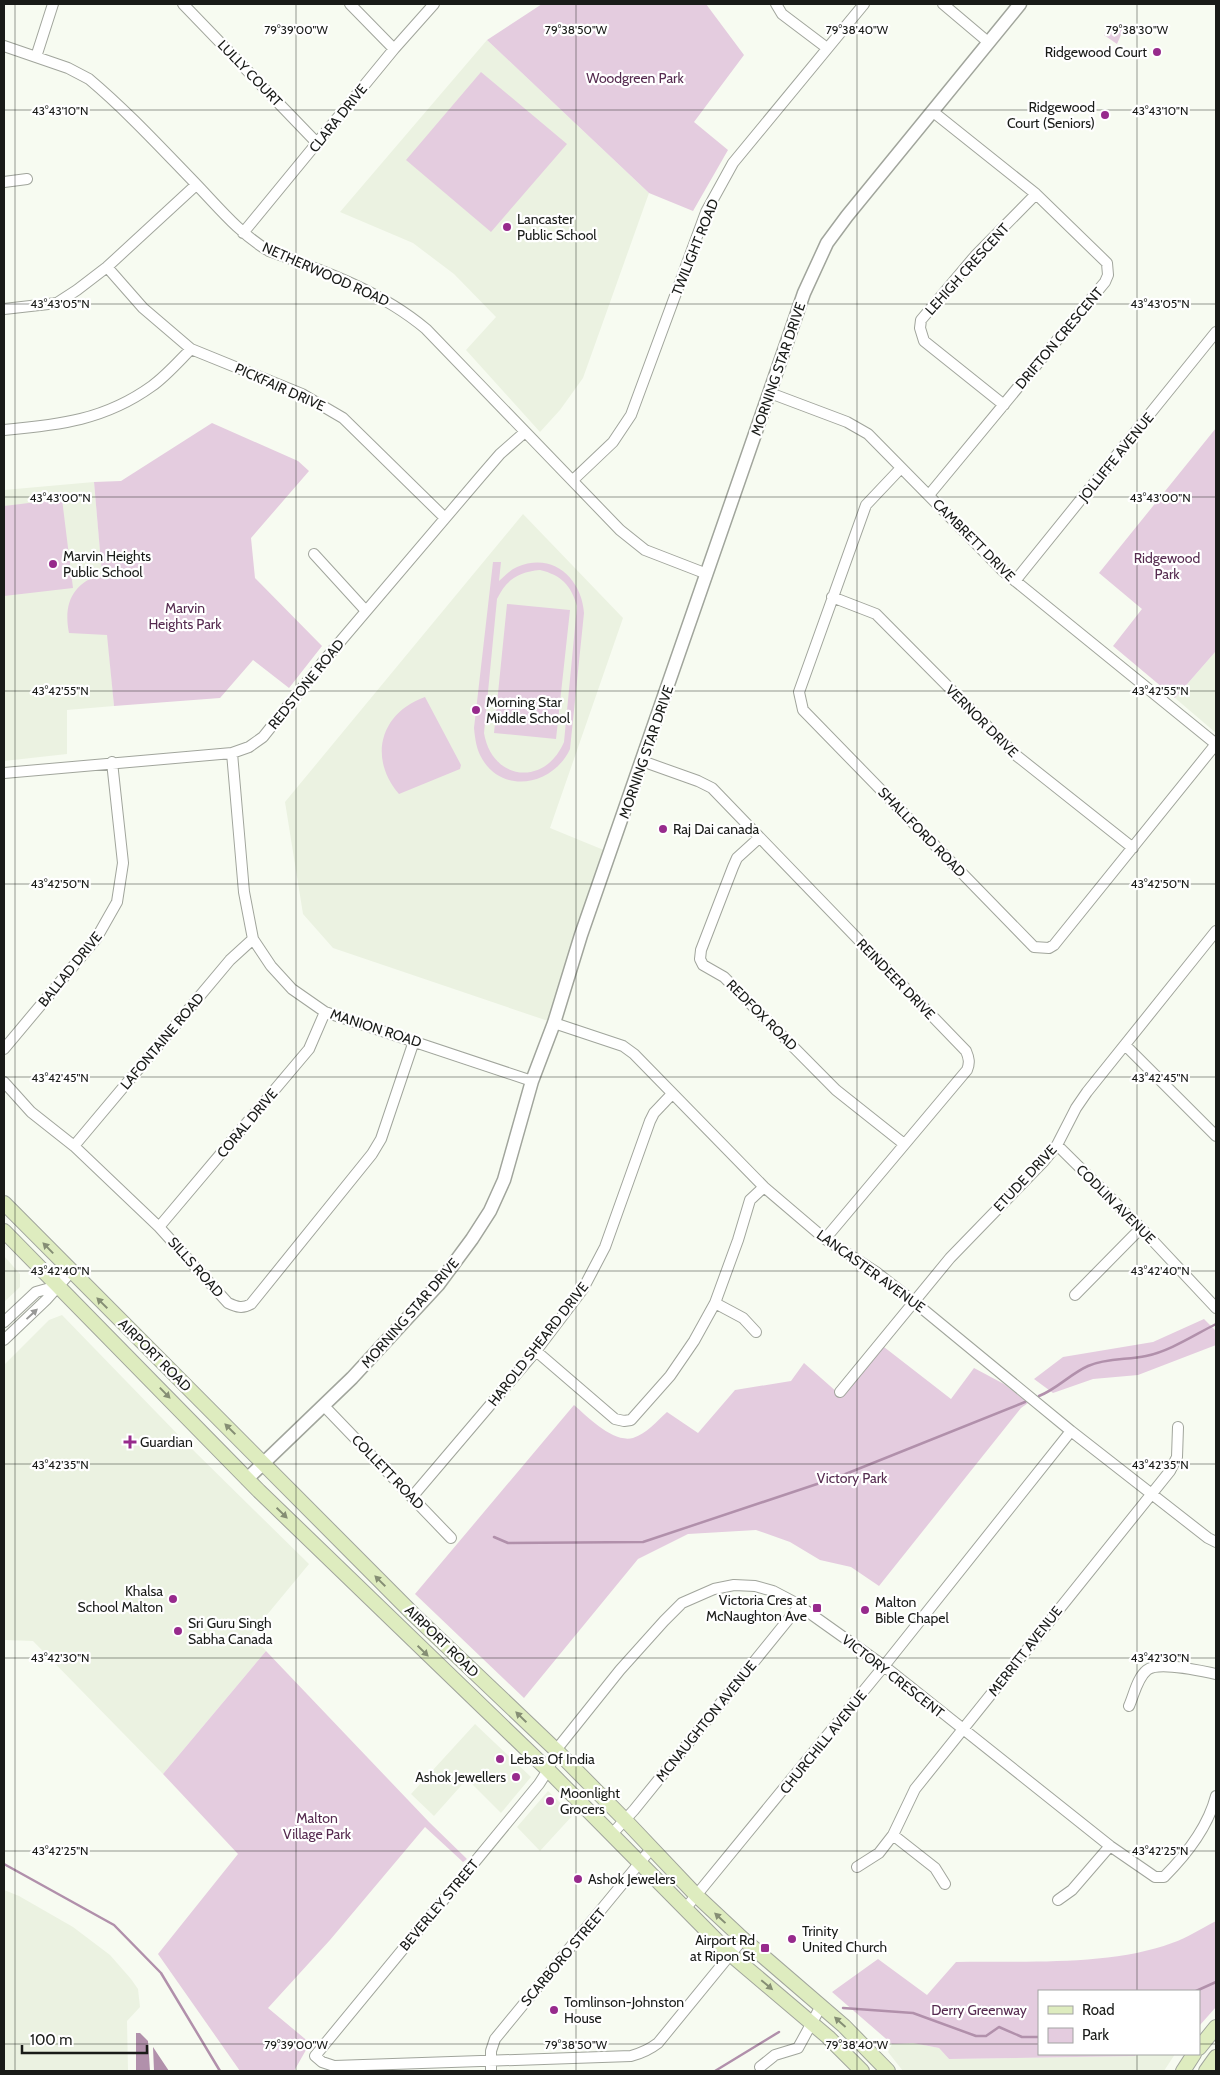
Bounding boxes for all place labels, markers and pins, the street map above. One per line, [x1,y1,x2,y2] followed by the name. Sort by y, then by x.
[1045,43,1147,61] place label: Ridgewood Court
[1151,46,1163,58] marker: Ridgewood Court
[1007,98,1095,132] place label: Ridgewood Court (Seniors)
[1099,109,1111,121] marker: Ridgewood Court (Seniors)
[517,210,597,244] place label: Lancaster Public School
[501,221,513,233] marker: Lancaster Public School
[63,547,151,581] place label: Marvin Heights Public School
[47,558,59,570] marker: Marvin Heights Public School
[486,693,571,727] place label: Morning Star Middle School
[470,704,482,716] marker: Morning Star Middle School
[673,820,760,838] place label: Raj Dai canada
[657,823,669,835] marker: Raj Dai canada
[140,1433,193,1451] place label: Guardian
[124,1436,136,1448] marker: Guardian
[78,1582,163,1616] place label: Khalsa School Malton
[706,1591,807,1625] place label: Victoria Cres at McNaughton Ave
[167,1593,179,1605] marker: Khalsa School Malton
[875,1593,949,1627] place label: Malton Bible Chapel
[811,1602,823,1614] marker: Victoria Cres at McNaughton Ave
[859,1604,871,1616] marker: Malton Bible Chapel
[188,1614,273,1648] place label: Sri Guru Singh Sabha Canada
[172,1625,184,1637] marker: Sri Guru Singh Sabha Canada
[510,1750,595,1768] place label: Lebas Of India
[494,1753,506,1765] marker: Lebas Of India
[415,1768,506,1786] place label: Ashok Jewellers
[510,1771,522,1783] marker: Ashok Jewellers
[560,1784,620,1818] place label: Moonlight Grocers
[544,1795,556,1807] marker: Moonlight Grocers
[588,1870,676,1888] place label: Ashok Jewelers
[572,1873,584,1885] marker: Ashok Jewelers
[802,1922,887,1956] place label: Trinity United Church
[690,1931,755,1965] place label: Airport Rd at Ripon St
[786,1933,798,1945] marker: Trinity United Church
[759,1942,771,1954] marker: Airport Rd at Ripon St
[564,1993,684,2027] place label: Tomlinson-Johnston House
[548,2004,560,2016] marker: Tomlinson-Johnston House

